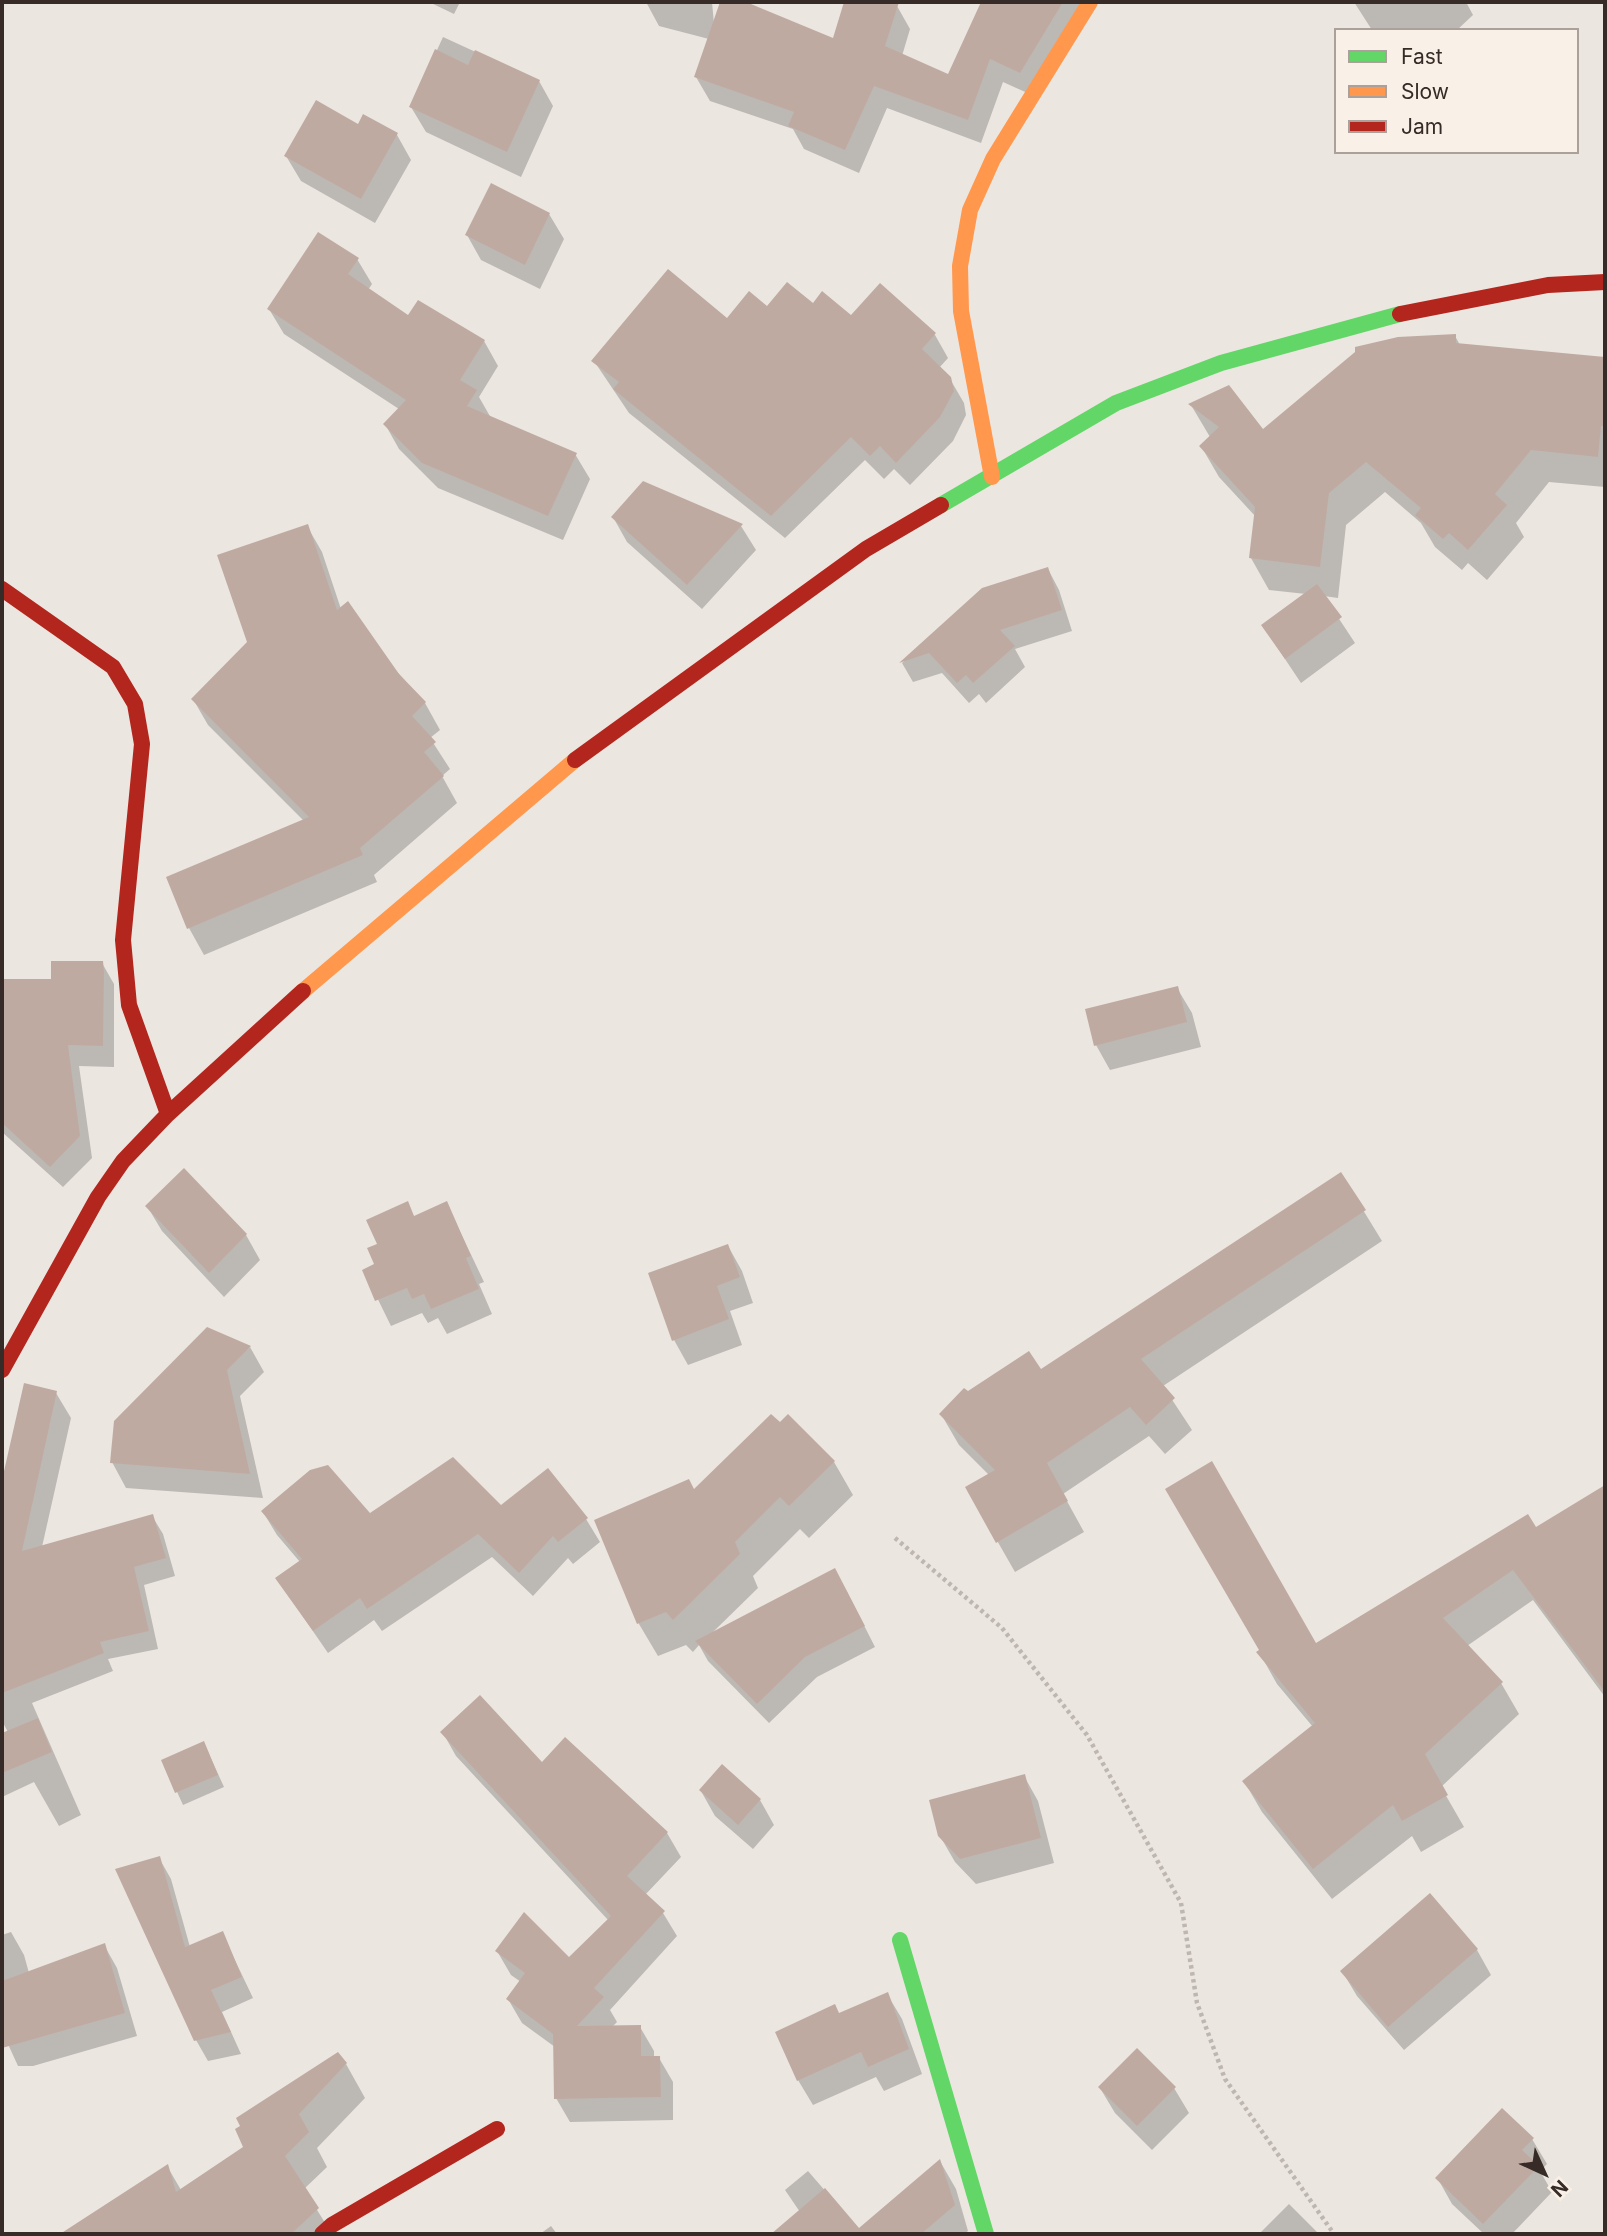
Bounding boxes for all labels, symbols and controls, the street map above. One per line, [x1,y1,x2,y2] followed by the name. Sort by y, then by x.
[1334,28,1579,154] legend
[1401,44,1443,69] text: Fast
[1401,79,1449,104] text: Slow
[1401,114,1443,139] text: Jam
[1509,2138,1579,2208] north arrow
[1546,2175,1572,2201] text: N

